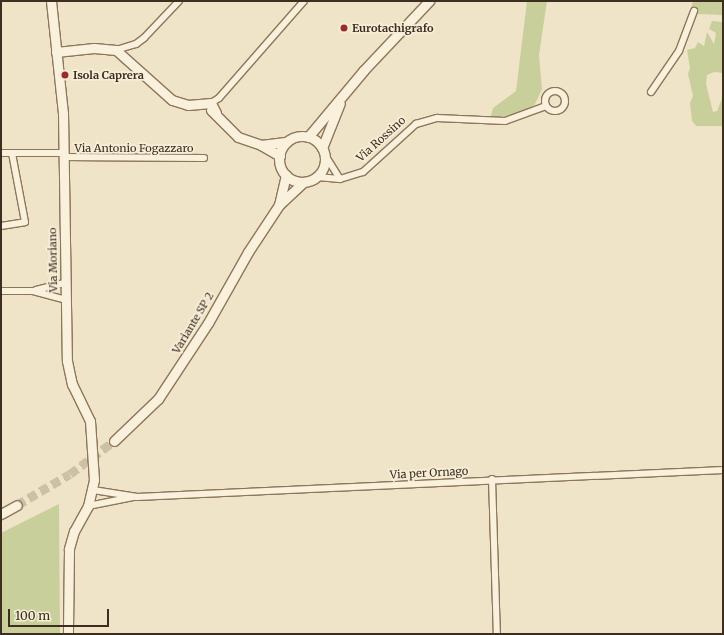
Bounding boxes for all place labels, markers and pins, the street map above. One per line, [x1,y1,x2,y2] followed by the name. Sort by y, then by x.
[352,21,433,35] place label: Eurotachigrafo
[339,23,349,33] marker: Eurotachigrafo
[73,68,144,82] place label: Isola Caprera
[60,70,70,80] marker: Isola Caprera

